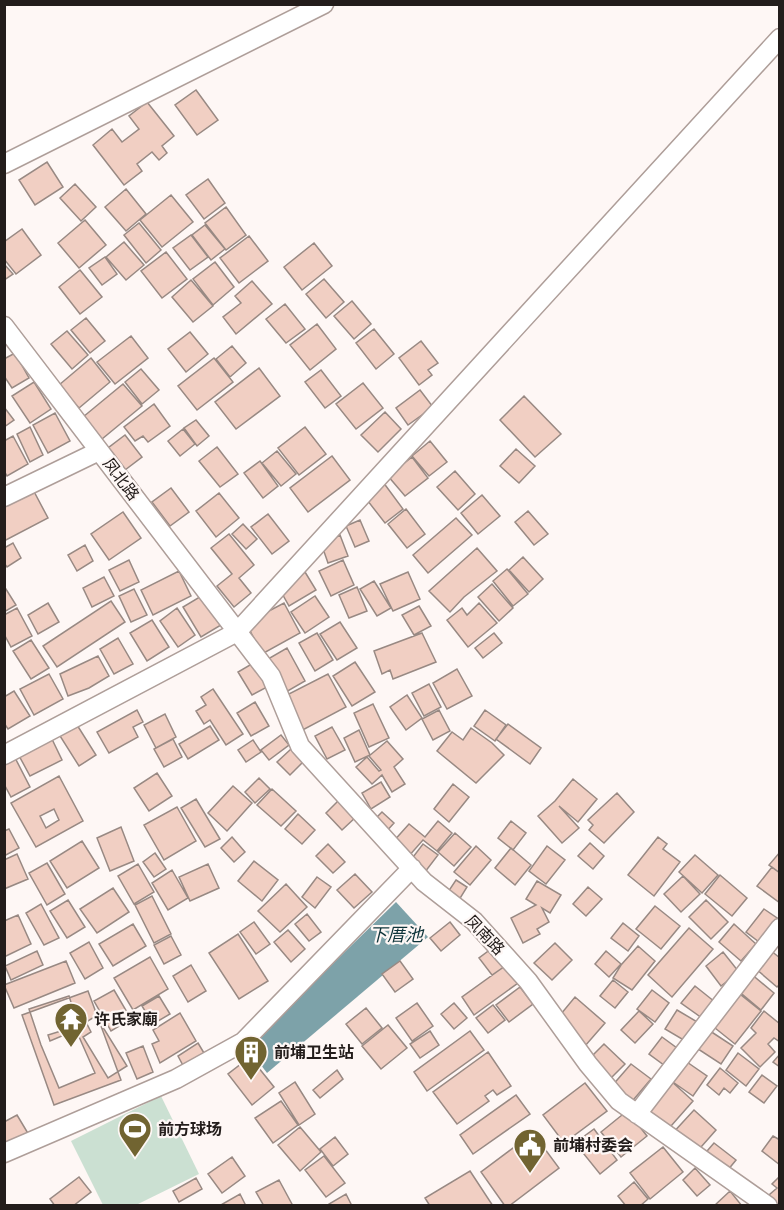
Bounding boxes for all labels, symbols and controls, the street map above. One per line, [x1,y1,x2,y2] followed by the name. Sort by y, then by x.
[100,455,142,503] street label: 凤北路
[462,912,508,958] street label: 凤南路
[369,925,425,945] water label: 下厝池
[53,1001,89,1048] temple icon: 许氏家廟
[94,1011,158,1028] place label: 许氏家廟
[233,1034,269,1081] building icon: 前埔卫生站
[274,1043,354,1061] place label: 前埔卫生站
[117,1111,153,1158] sports icon: 前方球场
[158,1121,222,1138] place label: 前方球场
[512,1127,548,1174] public building icon: 前埔村委会
[553,1136,633,1154] place label: 前埔村委会

